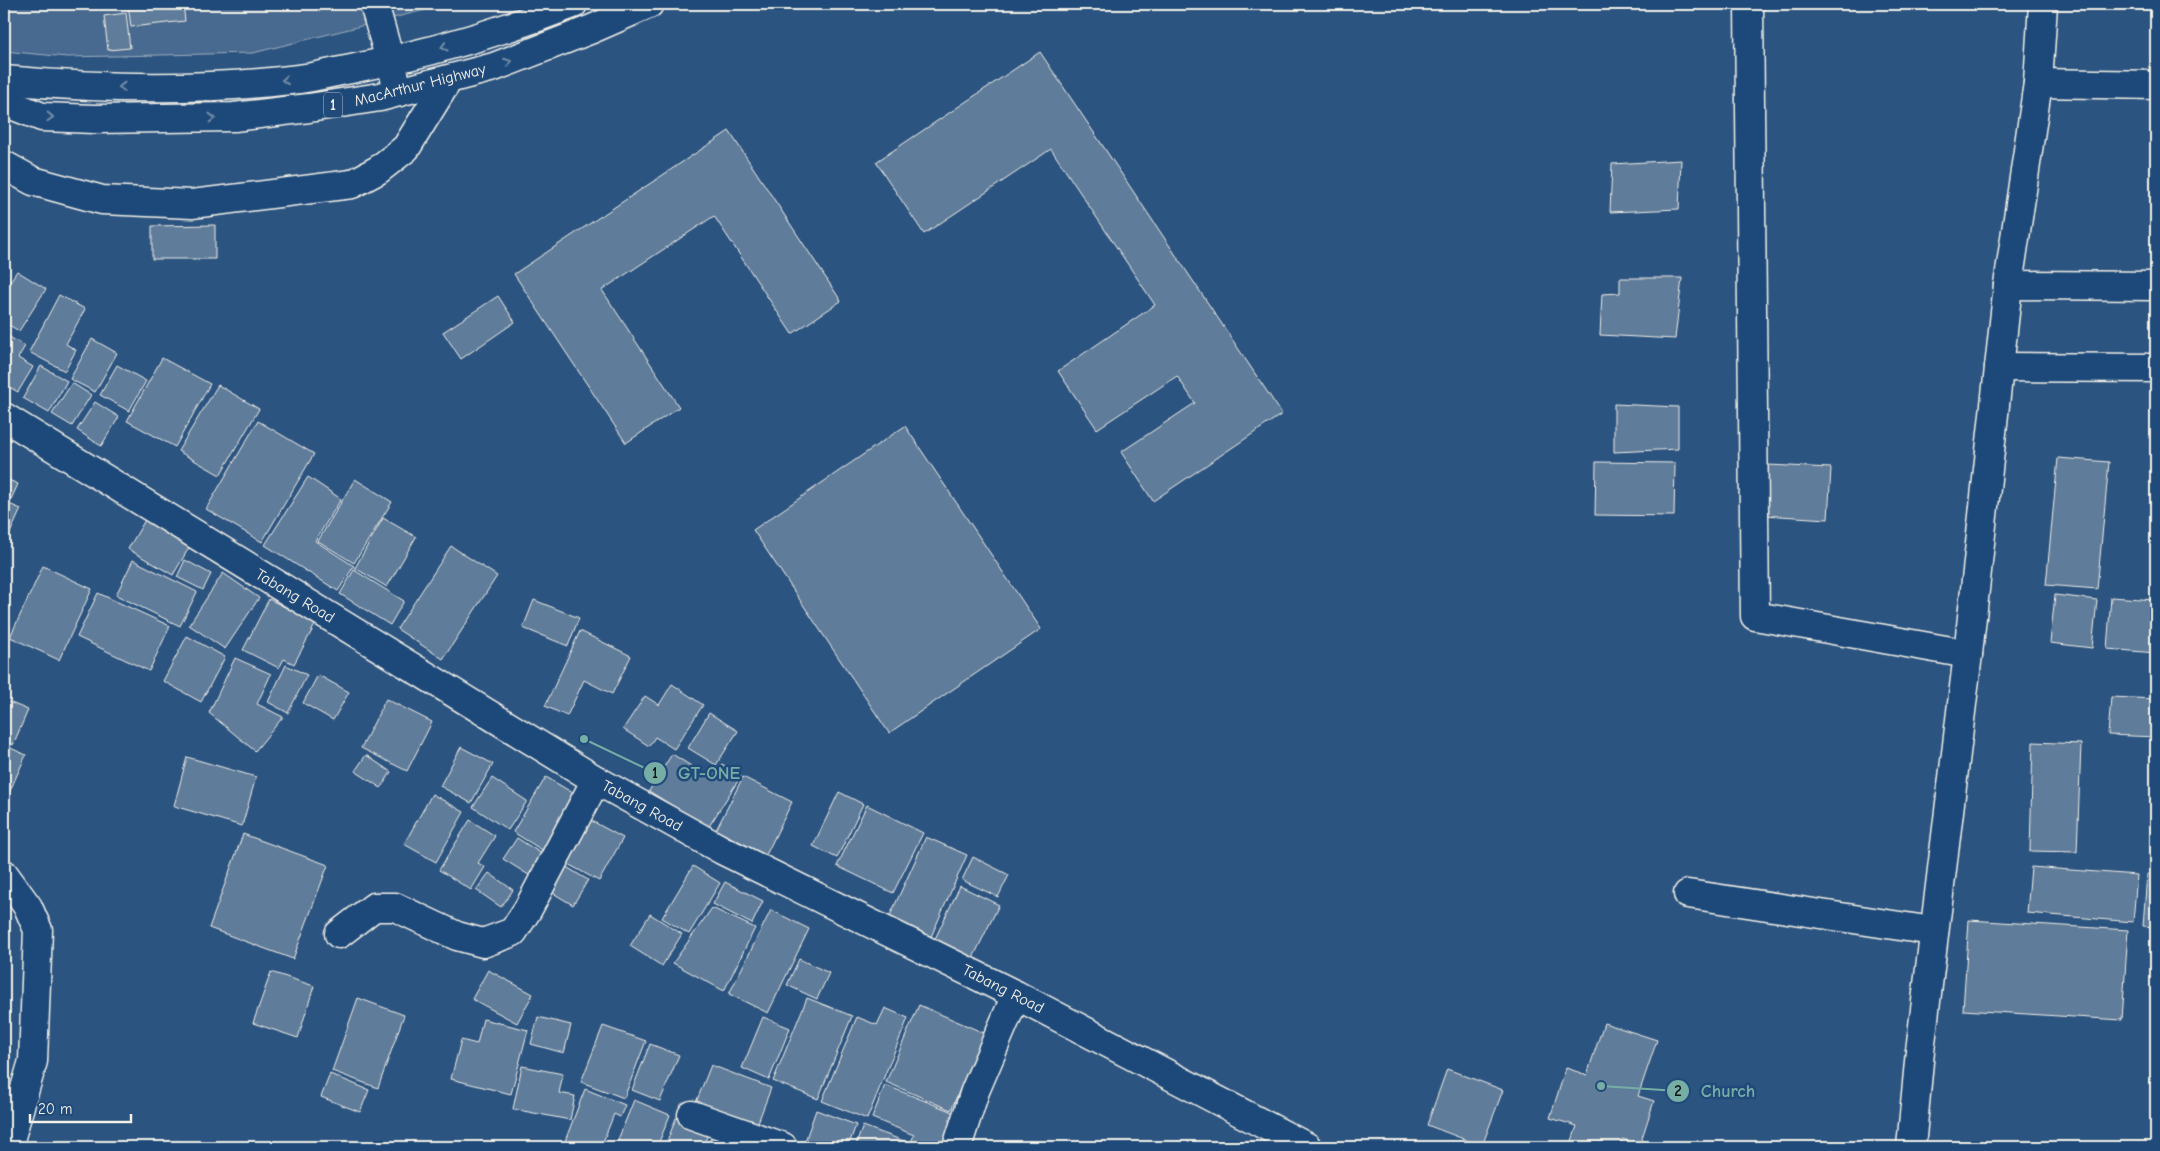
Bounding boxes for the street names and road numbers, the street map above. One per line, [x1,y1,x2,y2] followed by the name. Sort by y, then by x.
[352,60,488,110] street label: MacArthur Highway
[324,92,342,118] road number: 1
[252,565,338,627] street label: Tabang Road
[599,777,685,835] street label: Tabang Road
[959,961,1047,1017] street label: Tabang Road

